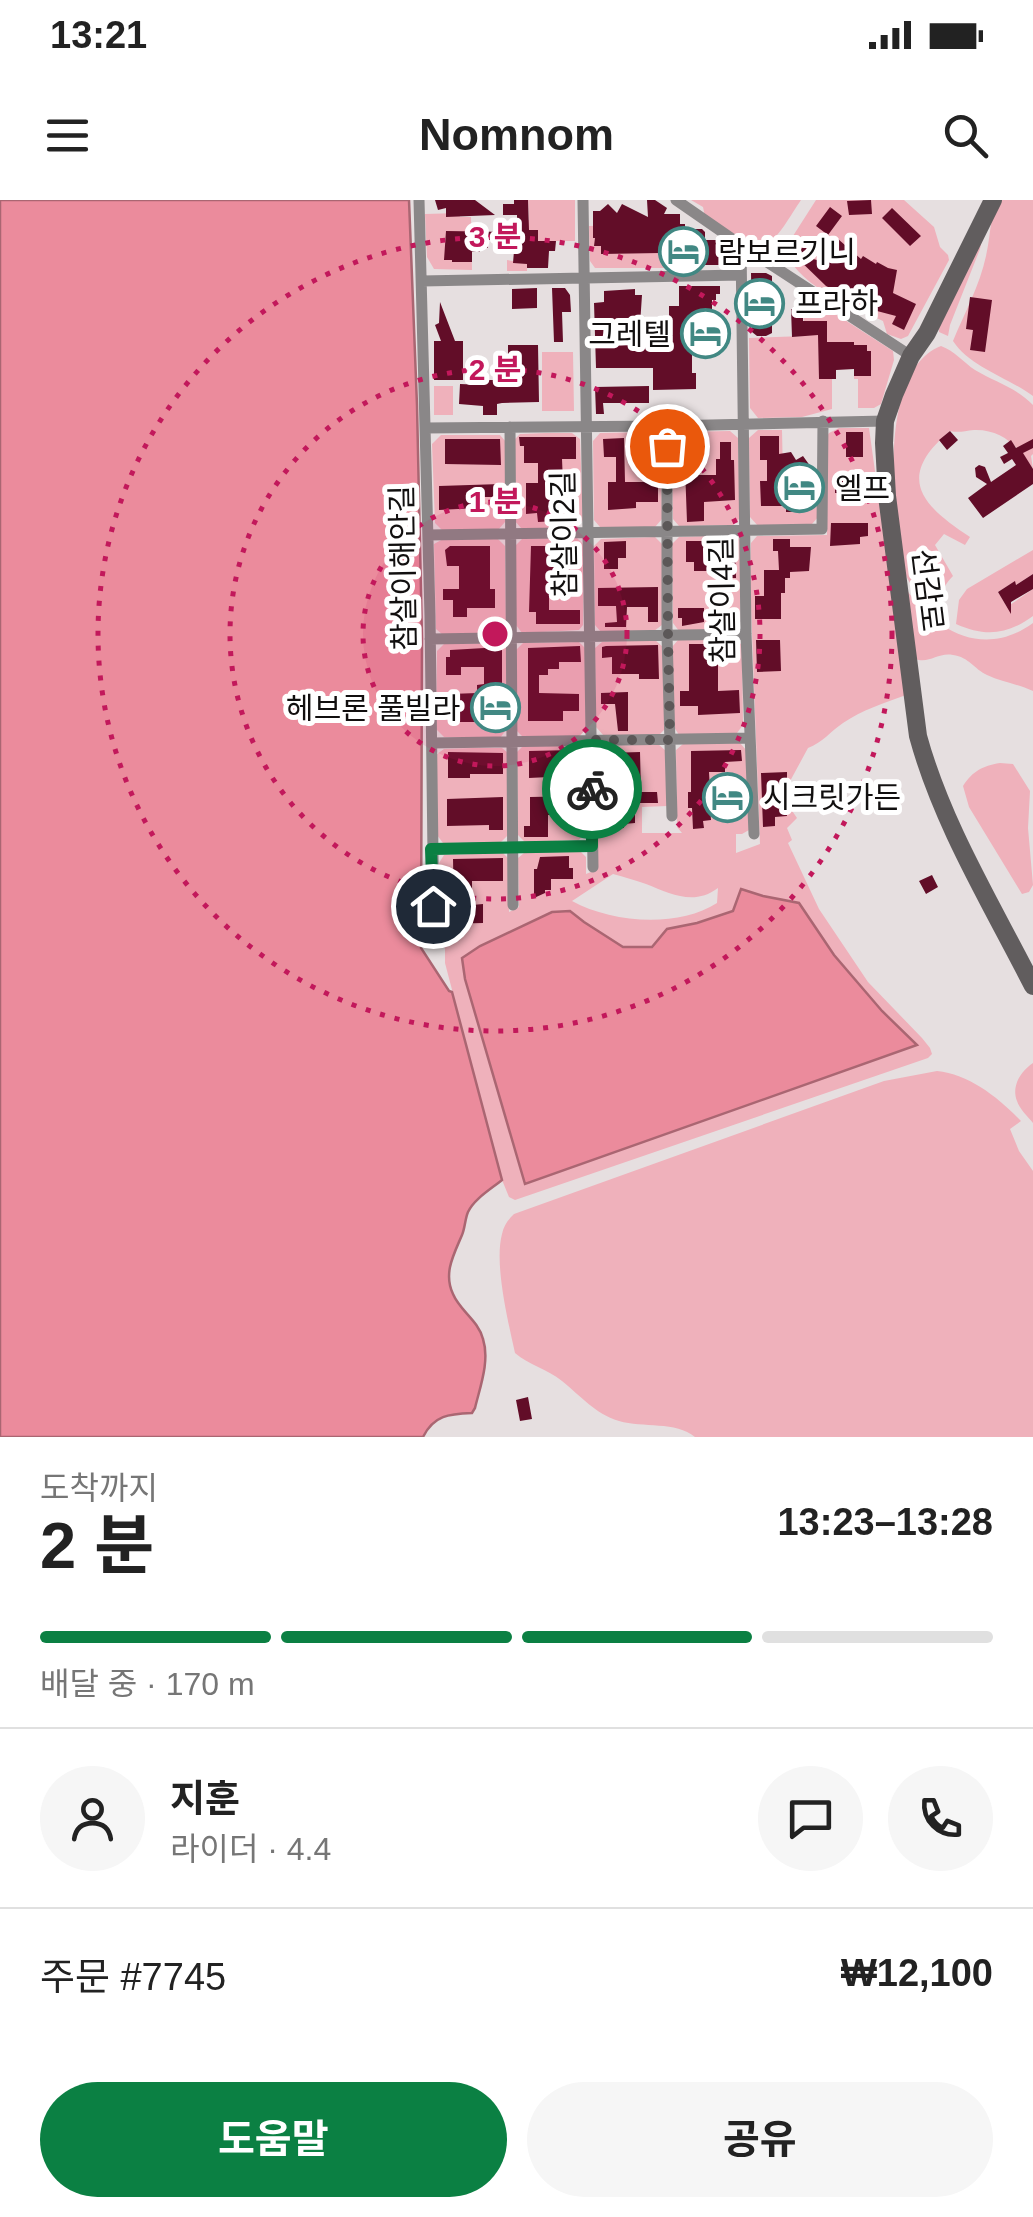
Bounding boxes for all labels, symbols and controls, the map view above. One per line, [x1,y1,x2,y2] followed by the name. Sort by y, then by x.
[50,14,147,56] text: 13:21
[40,108,95,163] icon: menu
[938,108,993,163] icon: search
[419,109,614,160] text: Nomnom
[469,220,521,253] text: 3 분
[657,226,709,278] hotel icon: 람보르기니
[718,236,856,269] place label: 람보르기니
[734,277,786,329] hotel icon: 프라하
[795,287,878,320] place label: 프라하
[680,308,732,360] hotel icon: 그레텔
[588,318,671,351] place label: 그레텔
[469,353,521,386] text: 2 분
[625,404,710,489] pin
[640,419,695,474] icon: bag
[774,462,826,514] hotel icon: 엘프
[546,470,582,598] street label: 참살이2길
[835,472,890,505] place label: 엘프
[385,485,421,651] street label: 참살이해안길
[469,485,521,518] text: 1 분
[704,536,740,664] street label: 참살이4길
[907,547,949,633] street label: 선감로
[477,616,513,652] centre of rings
[469,682,521,734] hotel icon: 헤브론 풀빌라
[286,692,460,725] place label: 헤브론 풀빌라
[542,739,642,839] courier
[565,762,620,817] icon: bike
[702,771,754,823] hotel icon: 시크릿가든
[763,781,901,814] place label: 시크릿가든
[391,864,476,949] pin
[406,879,461,934] icon: home
[40,1470,158,1506] text: 도착까지
[777,1501,993,1543] text: 13:23–13:28
[40,1509,154,1582] text: 2 분
[40,1666,255,1702] text: 배달 중 · 170 m
[40,1766,145,1871] button: person
[758,1766,863,1871] button: chat
[888,1766,993,1871] button: phone
[170,1778,240,1820] text: 지훈
[170,1831,331,1867] text: 라이더 · 4.4
[841,1952,993,1994] text: ₩12,100
[40,1956,226,1998] text: 주문 #7745
[40,2082,507,2197] button: 도움말
[527,2082,993,2197] button: 공유

